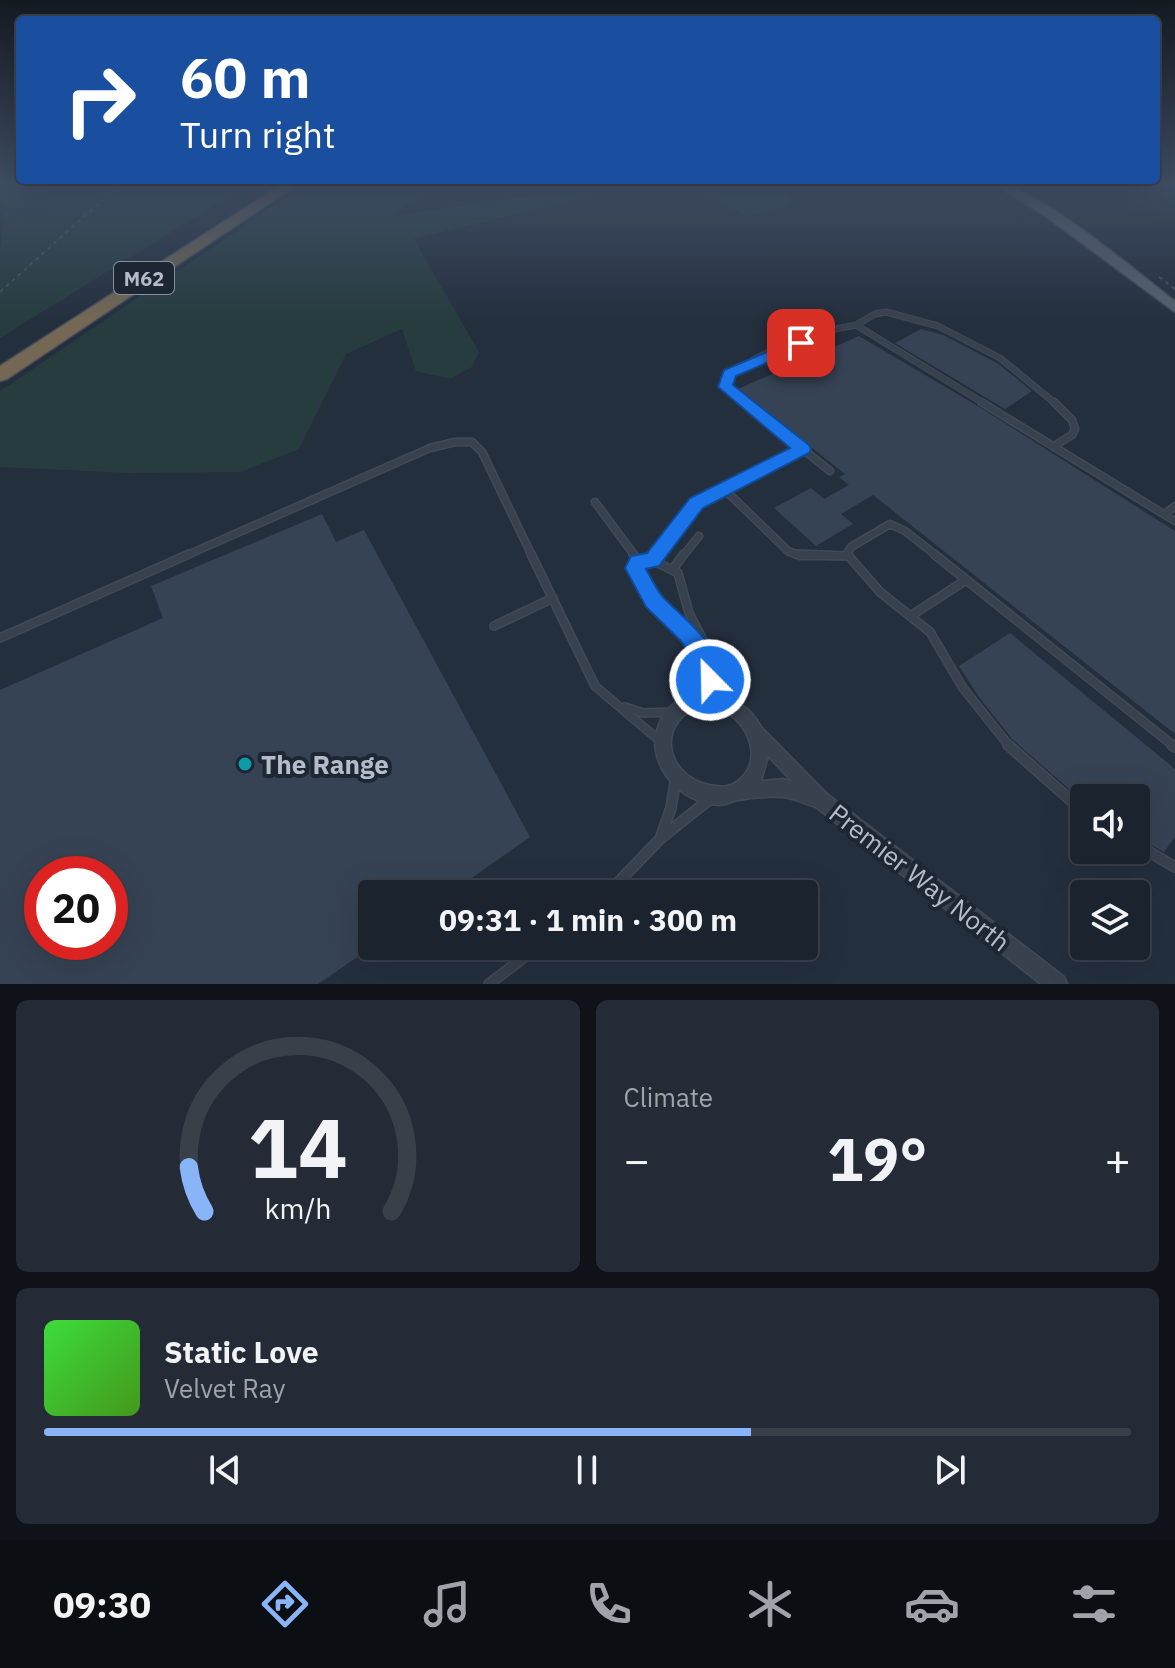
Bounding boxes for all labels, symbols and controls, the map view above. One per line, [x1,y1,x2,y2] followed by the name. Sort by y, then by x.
[180,41,310,113] text: 60 m
[48,48,152,152] icon: right
[180,111,336,158] text: Turn right
[114,262,174,294] road number: M62
[767,309,835,377] pin
[779,321,823,365] icon: arrive
[668,638,752,722] position arrow
[261,747,389,781] place label: The Range
[236,755,254,773] marker: The Range
[1070,784,1150,960] map controls
[1070,784,1150,864] button: sound
[823,796,1017,958] street label: Premier Way North
[24,856,128,960] speed limit sign: 20
[1070,880,1150,960] button: layers
[439,900,737,939] text: 09:31 · 1 min · 300 m
[624,1080,713,1114] text: Climate
[248,1093,348,1201] text: 14
[827,1119,927,1198] text: 19°
[624,1131,650,1188] text: −
[1105,1131,1131,1188] text: +
[264,1190,331,1227] text: km/h
[164,1332,319,1371] text: Static Love
[164,1371,285,1405] text: Velvet Ray
[203,1448,247,1492] icon: previous
[565,1448,609,1492] icon: pause
[928,1448,972,1492] icon: next
[257,1576,313,1632] icon: directions
[419,1576,475,1632] icon: music
[581,1576,637,1632] icon: phone
[742,1576,798,1632] icon: climate
[904,1576,960,1632] icon: car
[1066,1576,1122,1632] icon: filters
[53,1581,151,1628] text: 09:30

